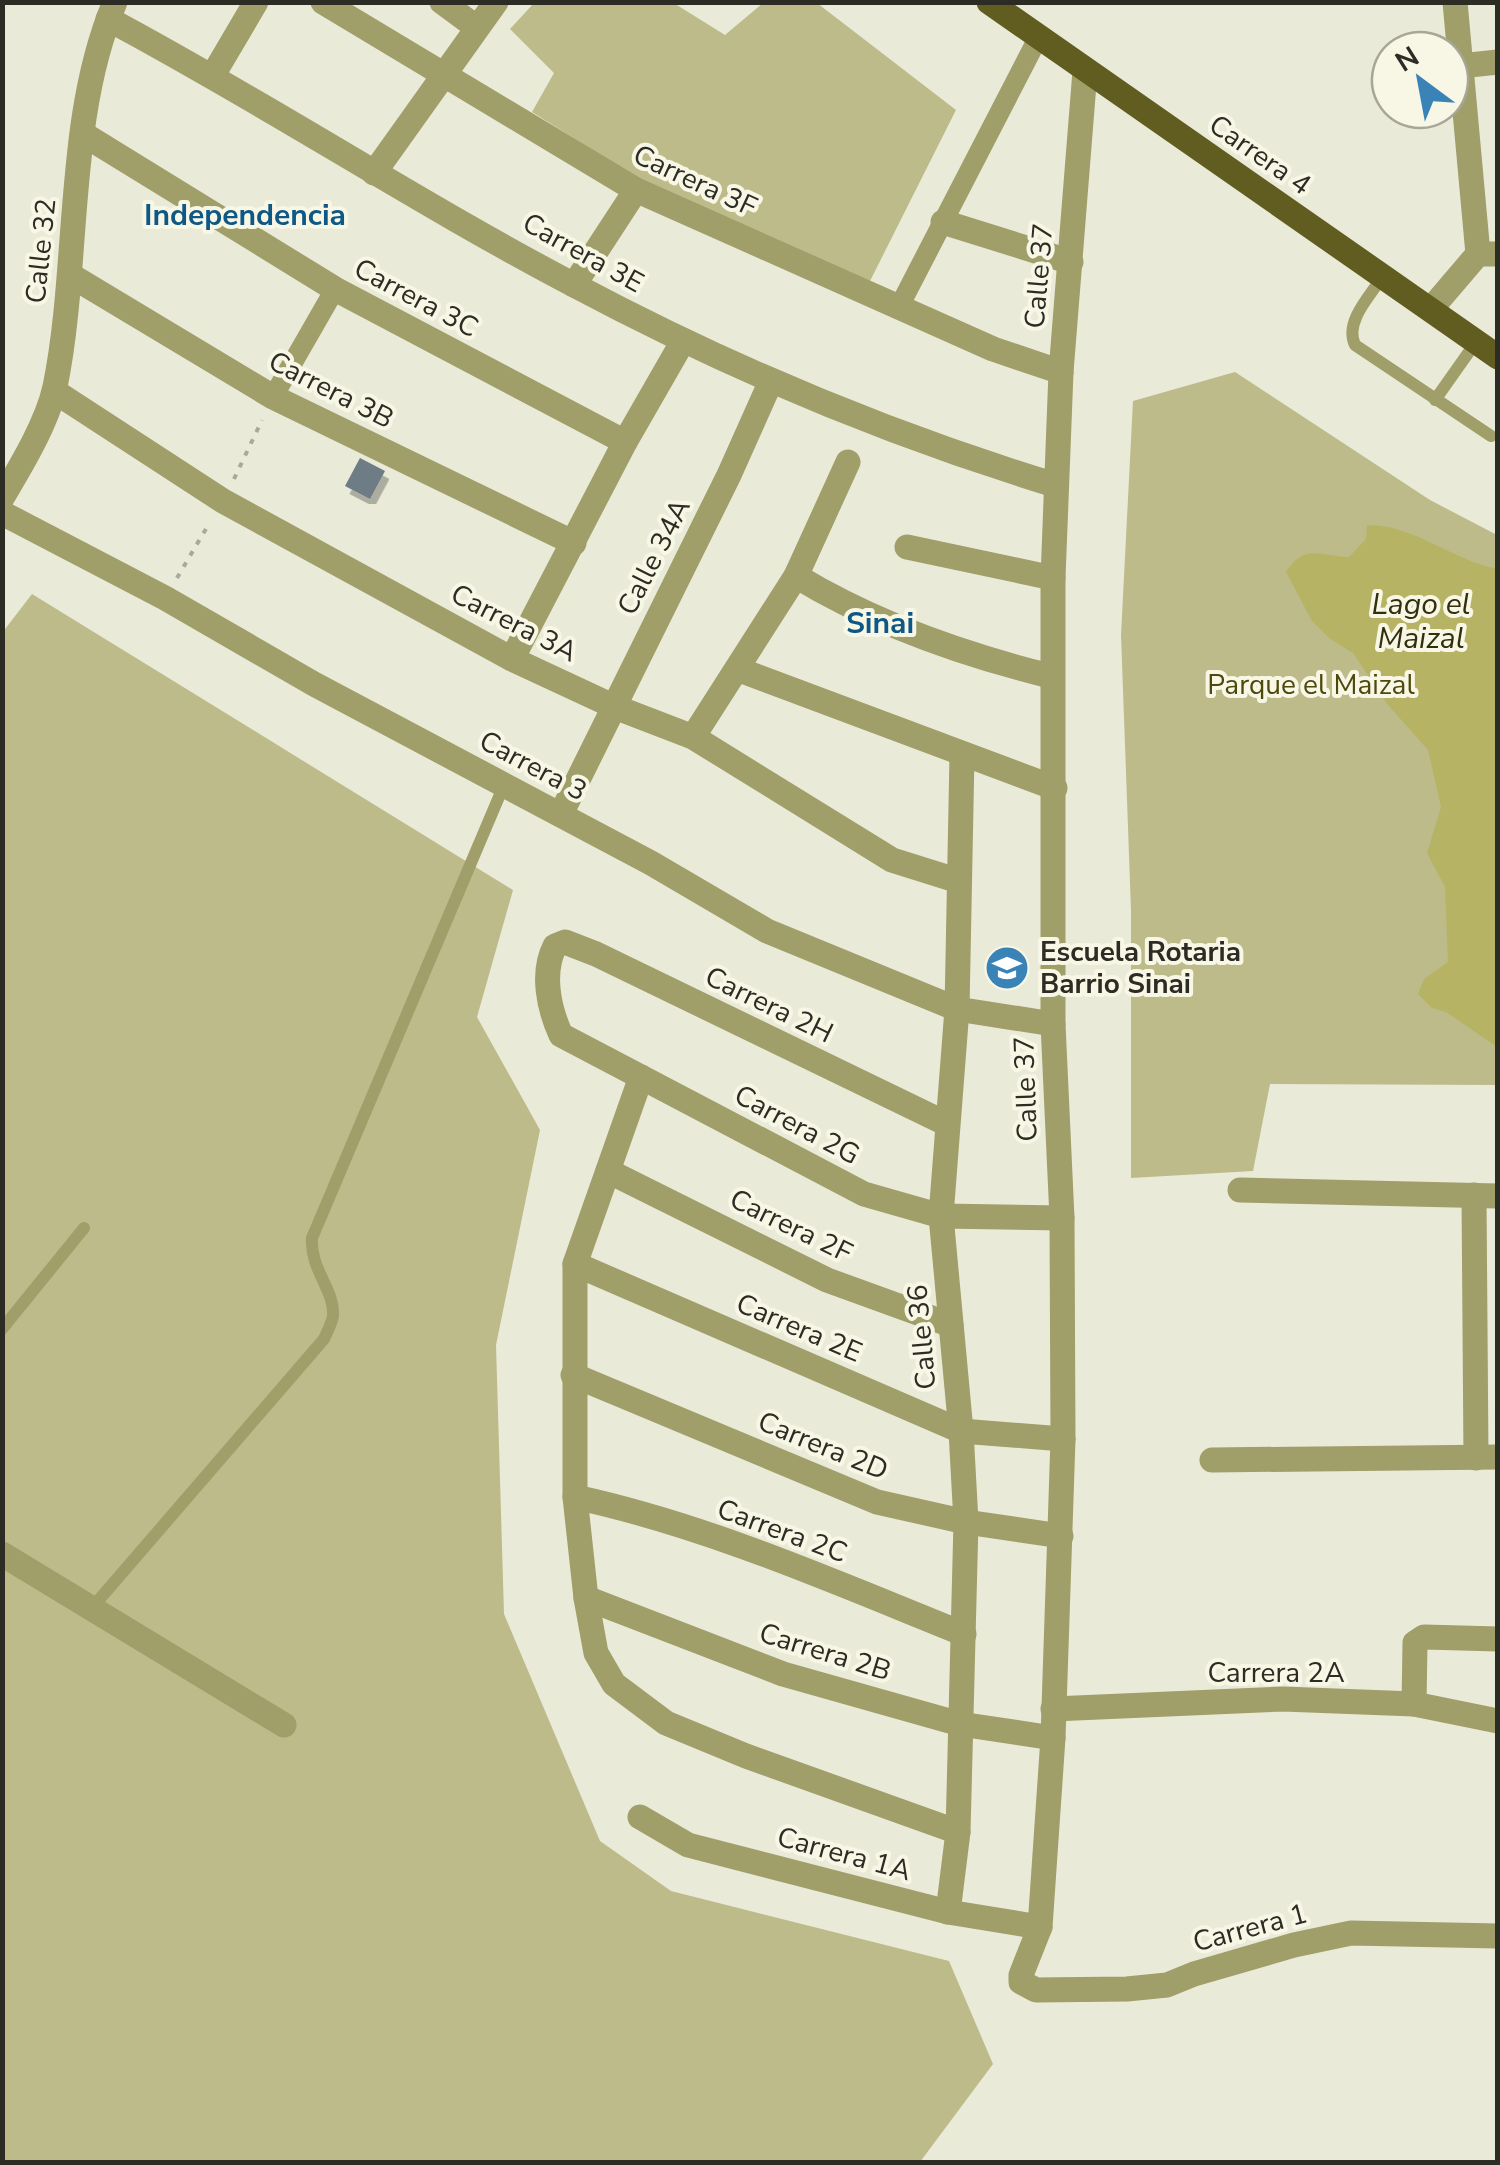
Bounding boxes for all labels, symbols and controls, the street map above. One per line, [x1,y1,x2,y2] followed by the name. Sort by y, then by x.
[1370,30,1470,130] north arrow
[1388,38,1426,81] text: N
[1201,106,1319,204] street label: Carrera 4
[627,136,763,226] street label: Carrera 3F
[144,195,346,236] district label: Independencia
[17,197,65,305] street label: Calle 32
[516,204,650,302] street label: Carrera 3E
[1015,222,1063,330] street label: Calle 37
[347,249,485,347] street label: Carrera 3C
[262,342,400,438] street label: Carrera 3B
[609,492,699,622] street label: Calle 34A
[444,575,584,671] street label: Carrera 3A
[1372,584,1471,659] water label: Lago el Maizal
[846,603,914,644] district label: Sinai
[1207,666,1415,704] park label: Parque el Maizal
[473,722,593,810] street label: Carrera 3
[1040,933,1241,1003] place label: Escuela Rotaria Barrio Sinai
[984,945,1030,991] school or university icon: Escuela Rotaria Barrio Sinai
[699,958,839,1052] street label: Carrera 2H
[1005,1036,1047,1142] street label: Calle 37
[728,1076,866,1174] street label: Carrera 2G
[723,1180,859,1272] street label: Carrera 2F
[898,1283,946,1391] street label: Calle 36
[730,1285,868,1371] street label: Carrera 2E
[752,1403,894,1489] street label: Carrera 2D
[712,1490,852,1572] street label: Carrera 2C
[755,1614,895,1690] street label: Carrera 2B
[1207,1654,1345,1692] street label: Carrera 2A
[773,1818,915,1890] street label: Carrera 1A
[1189,1895,1311,1961] street label: Carrera 1

